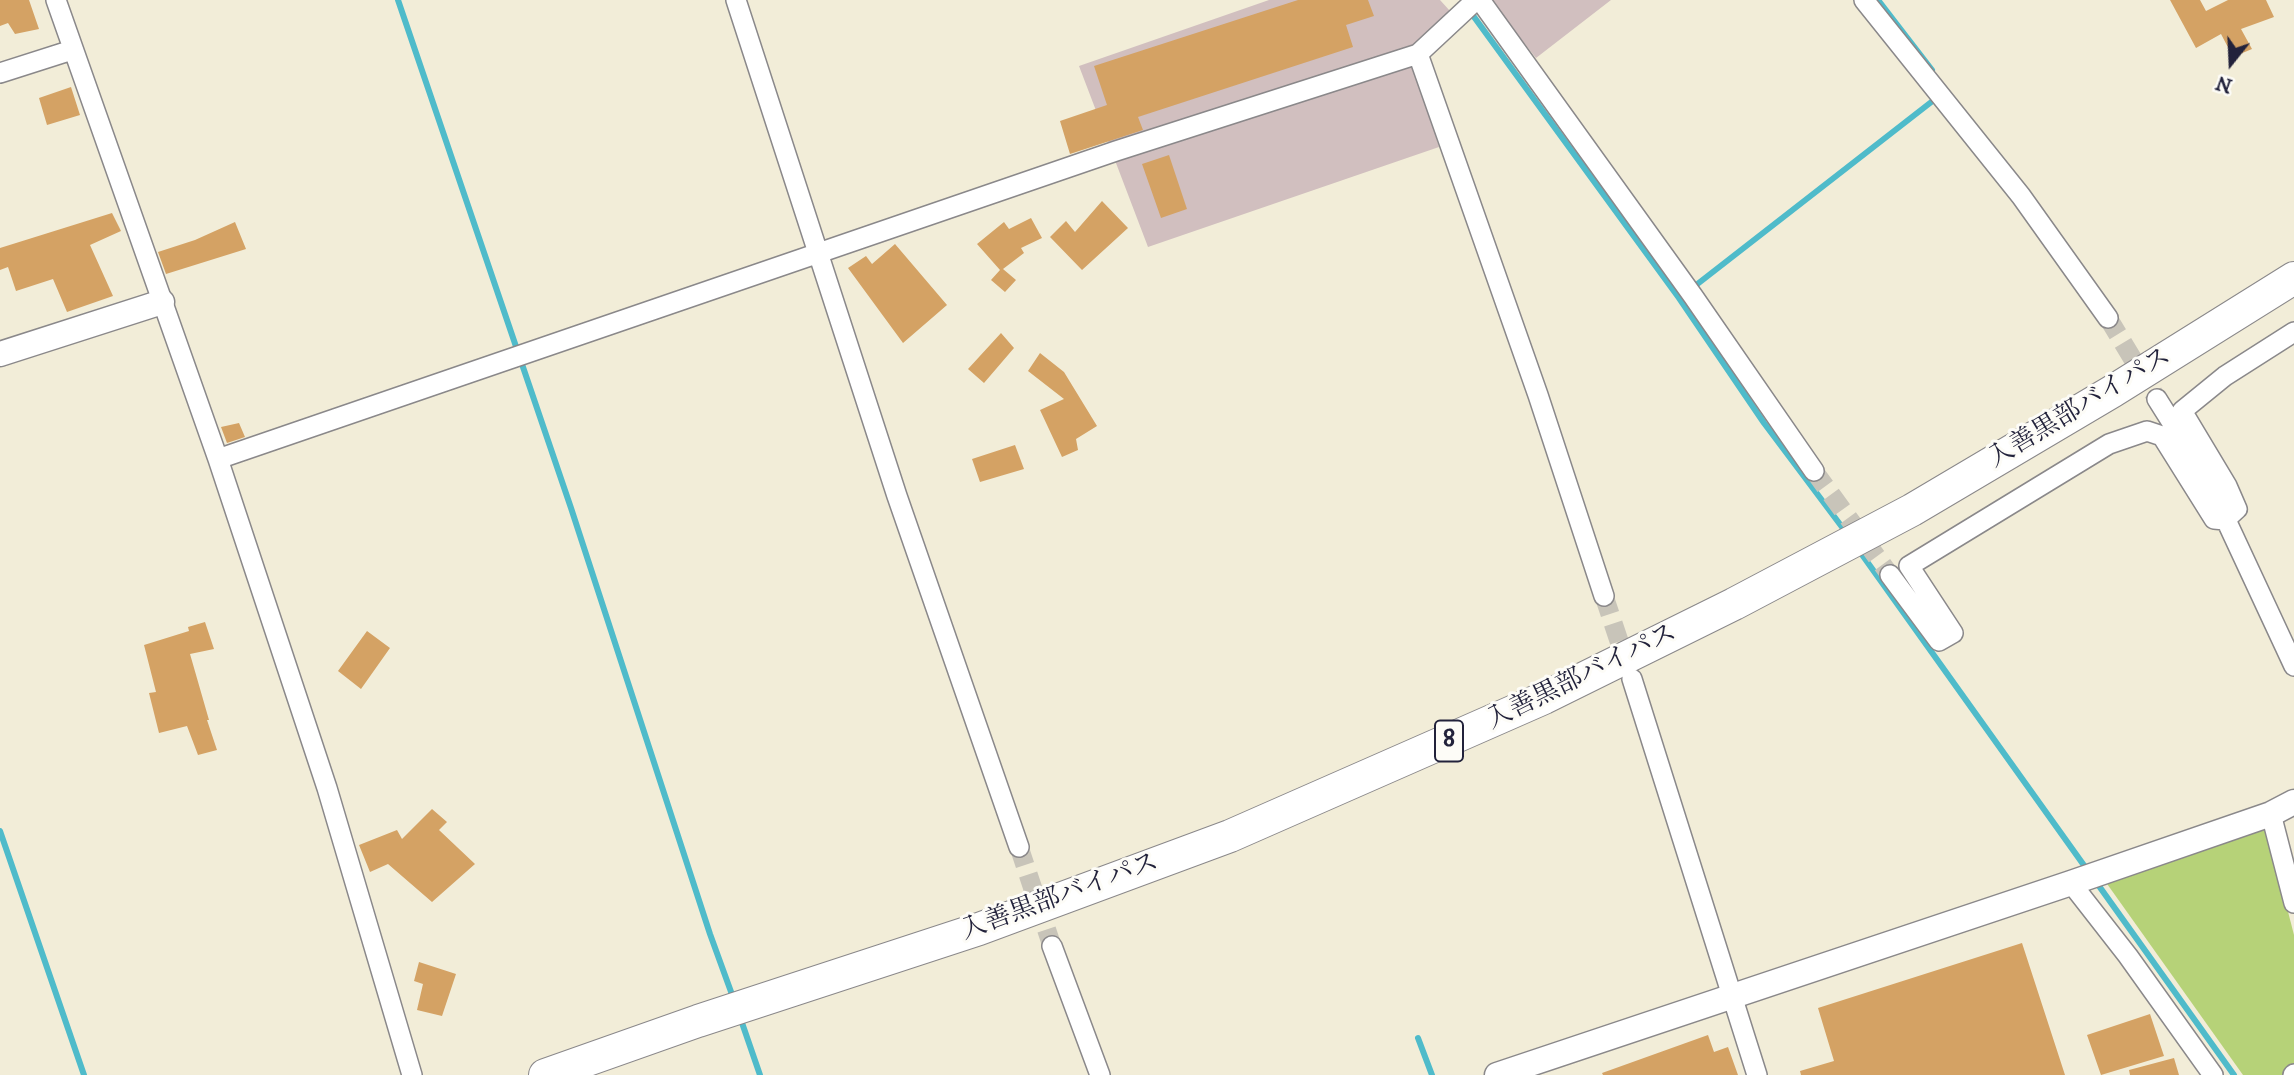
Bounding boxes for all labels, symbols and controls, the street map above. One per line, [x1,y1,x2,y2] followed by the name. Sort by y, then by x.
[2196,28,2266,98] north arrow
[2213,70,2235,97] text: N
[1983,342,2177,476] street label: 入善黒部バイパス
[1482,618,1682,738] street label: 入善黒部バイパス
[1435,720,1463,762] road number: 8
[957,848,1163,948] street label: 入善黒部バイパス

